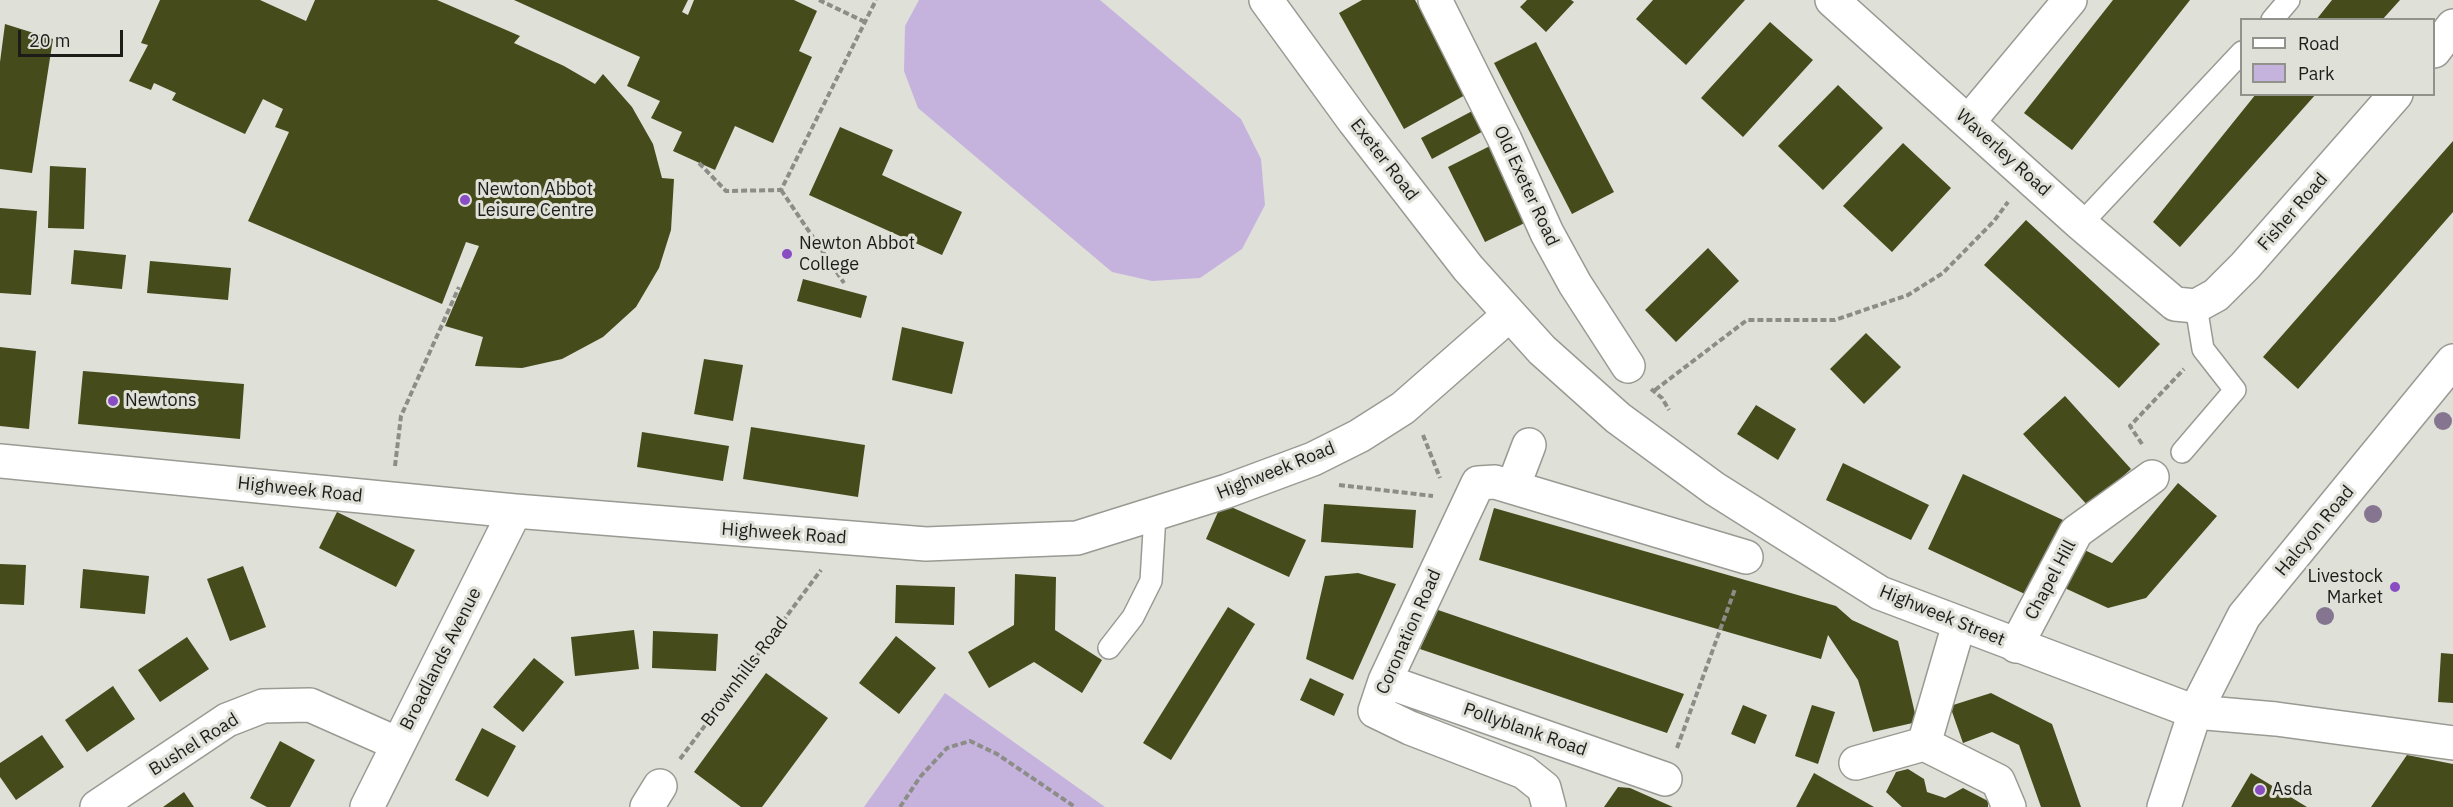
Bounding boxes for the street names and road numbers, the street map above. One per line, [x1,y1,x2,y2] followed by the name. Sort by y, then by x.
[1951,105,2055,201] street label: Waverley Road
[1345,115,1423,205] street label: Exeter Road
[1489,123,1563,249] street label: Old Exeter Road
[2253,169,2333,255] street label: Fisher Road
[1214,437,1338,505] street label: Highweek Road
[236,473,364,507] street label: Highweek Road
[2271,481,2359,581] street label: Halcyon Road
[721,519,847,549] street label: Highweek Road
[2021,536,2081,624] street label: Chapel Hill
[1372,566,1446,698] street label: Coronation Road
[1876,581,2008,651] street label: Highweek Street
[396,584,486,734] street label: Broadlands Avenue
[697,613,793,731] street label: Brownhills Road
[1460,699,1590,761] street label: Pollyblank Road
[145,709,243,781] street label: Bushel Road

